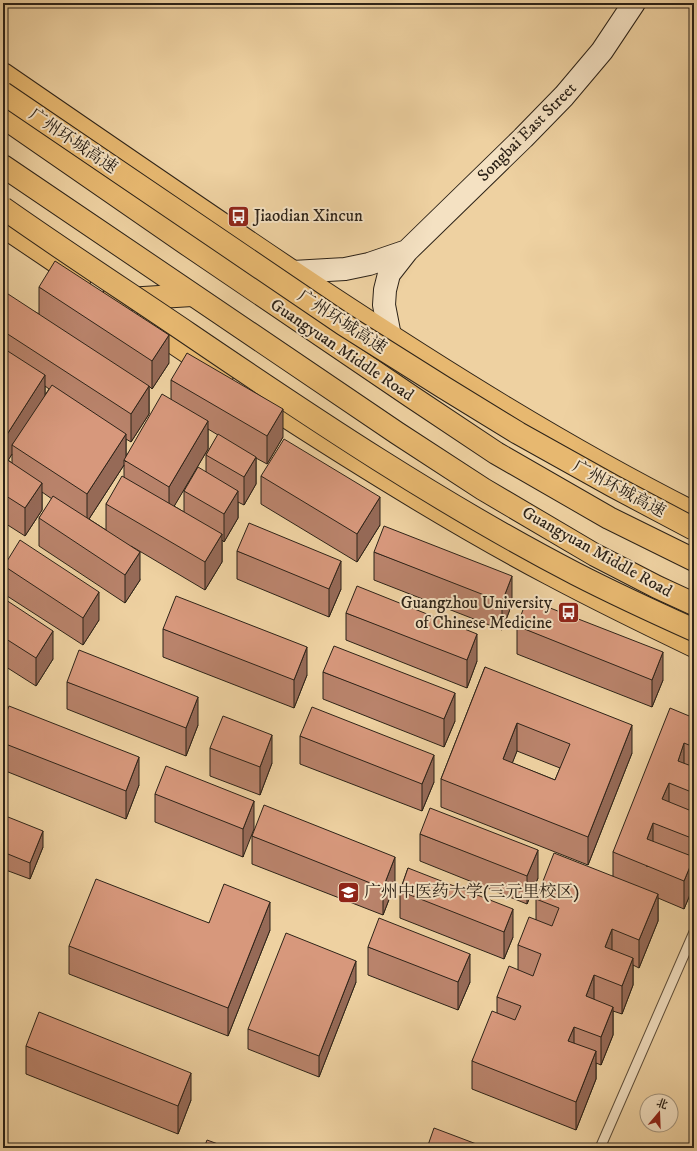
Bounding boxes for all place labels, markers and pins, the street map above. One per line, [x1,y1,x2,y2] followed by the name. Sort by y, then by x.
[225,203,251,229] bus stop icon: Jiaodian Xincun
[252,205,363,227] place label: Jiaodian Xincun
[401,592,553,634] place label: Guangzhou University of Chinese Medicine
[555,600,581,626] bus stop icon: Guangzhou University of Chinese Medicine
[335,879,361,905] school or university icon: 广州中医药大学(三元里校区)
[364,881,579,903] place label: 广州中医药大学(三元里校区)

